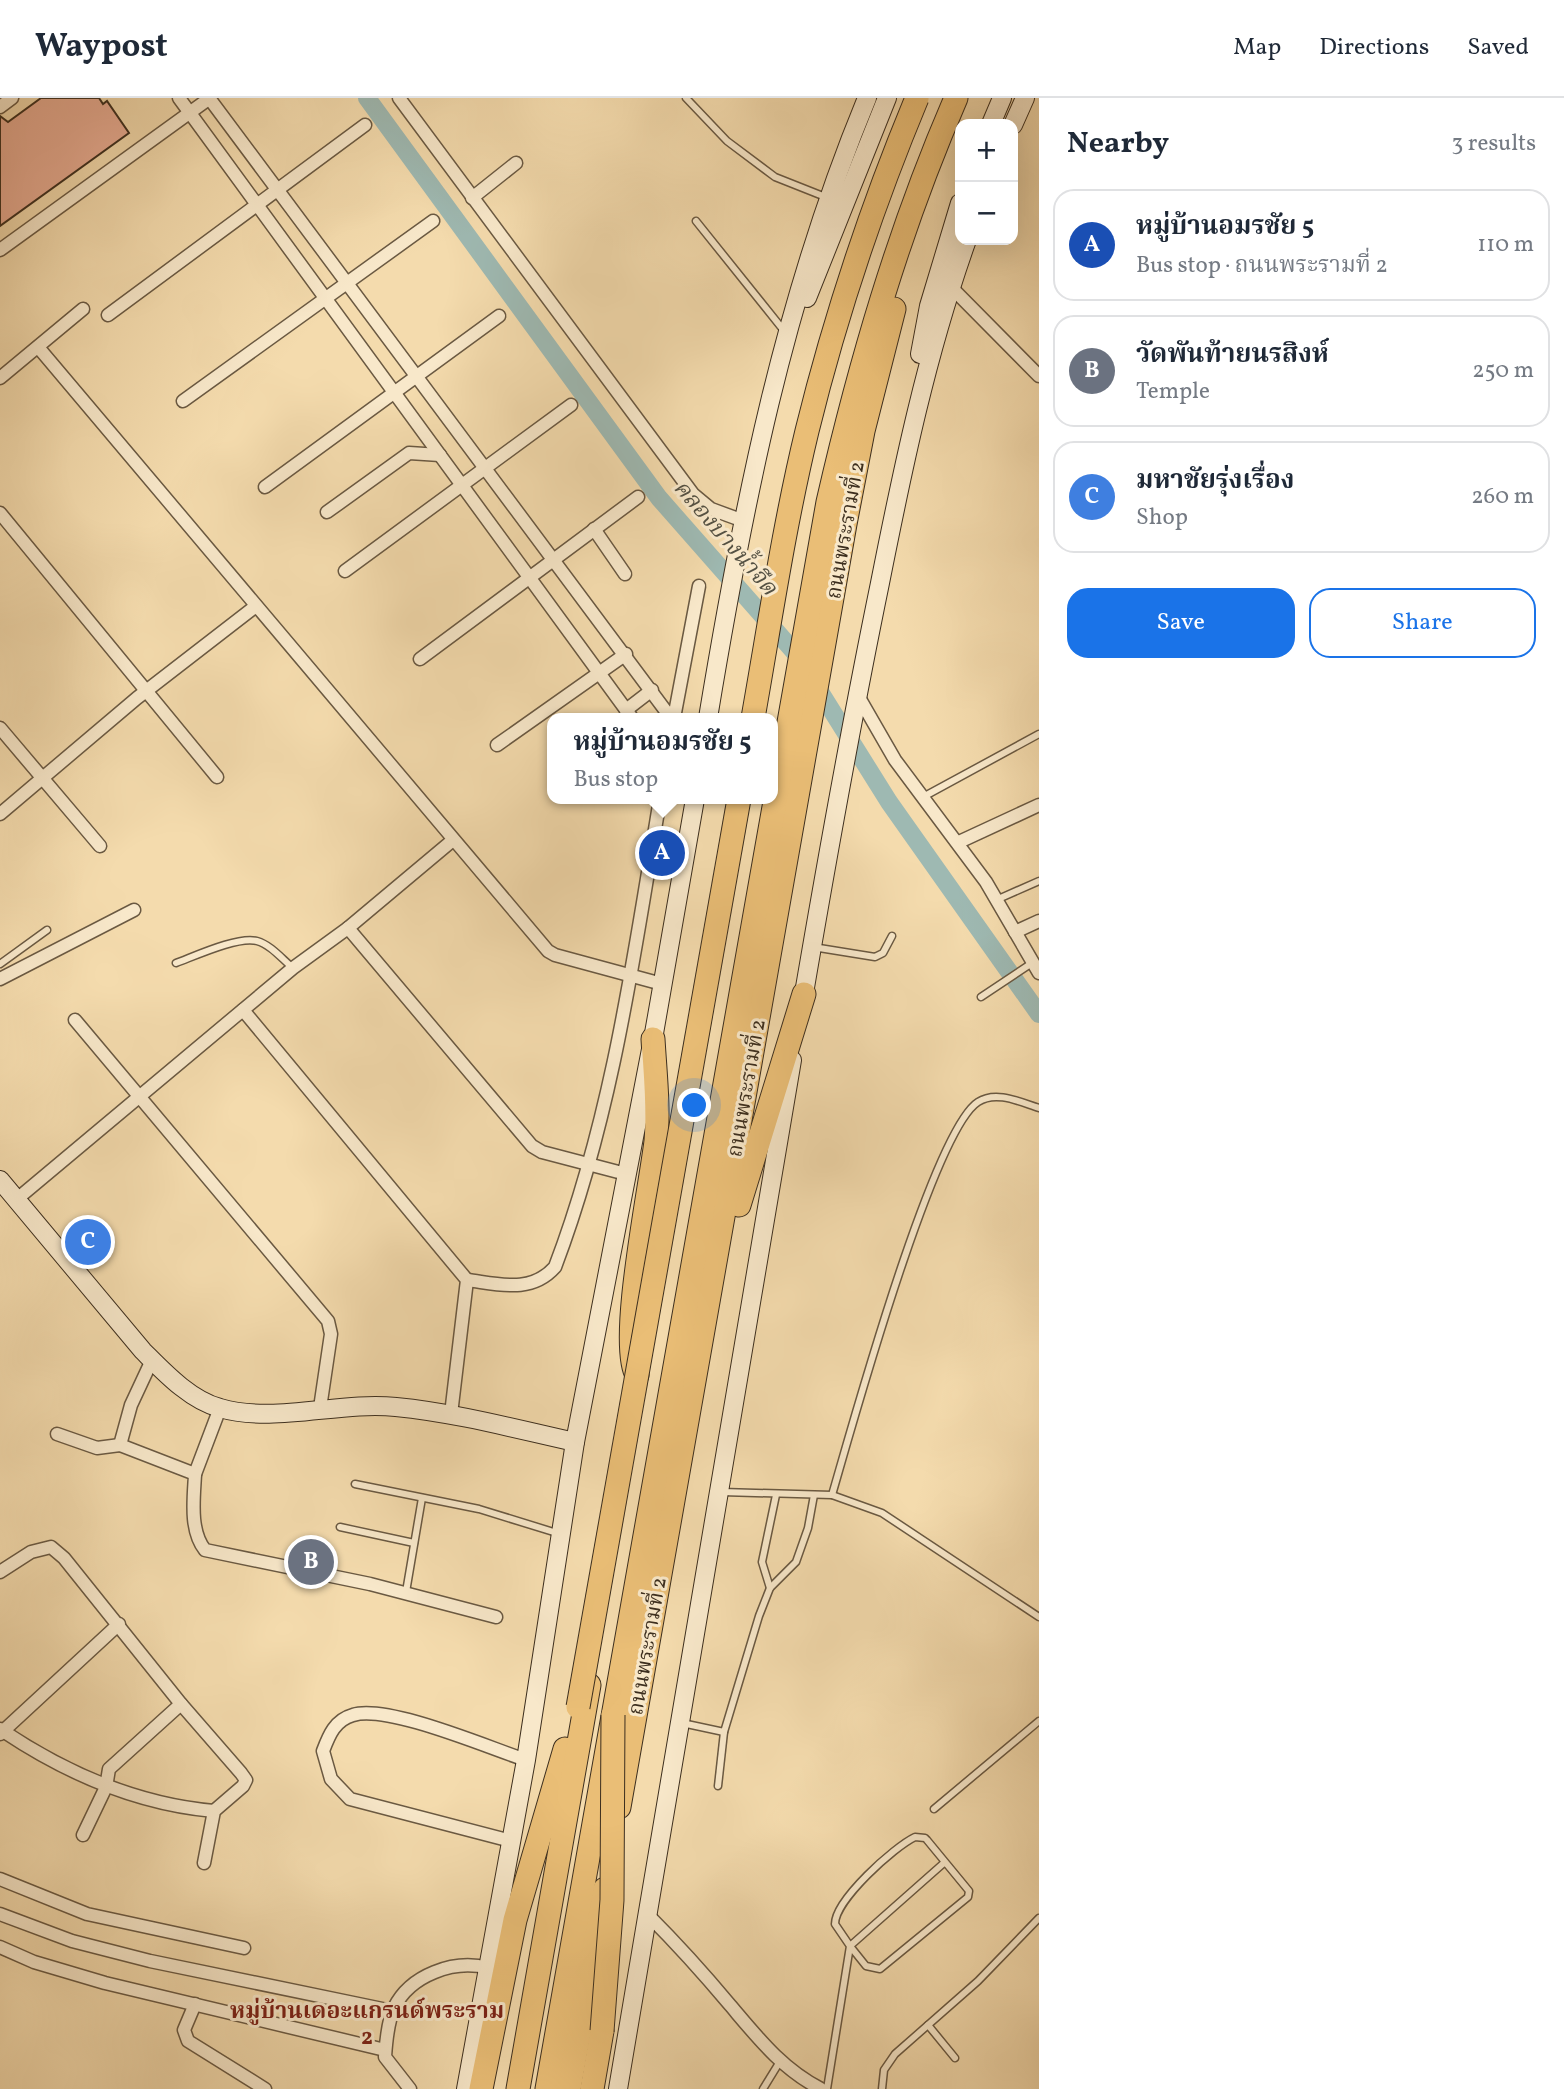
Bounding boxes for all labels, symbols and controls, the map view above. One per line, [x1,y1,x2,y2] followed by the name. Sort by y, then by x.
[35,25,168,71] text: Waypost
[1233,31,1281,65] text: Map
[1319,31,1429,65] text: Directions
[1467,31,1529,65] text: Saved
[955,119,1018,245] map controls
[955,119,1018,182] button: +
[1067,123,1169,165] text: Nearby
[1451,128,1536,160] text: 3 results
[955,182,1018,245] button: −
[1136,209,1314,245] text: หมู่บ้านอมรชัย 5
[1084,229,1100,261] text: A
[1477,229,1534,261] text: 110 m
[1136,250,1388,282] text: Bus stop · ถนนพระรามที่ 2
[1136,337,1329,373] text: วัดพันท้ายนรสิงห์
[1084,355,1100,387] text: B
[1472,355,1534,387] text: 250 m
[1136,376,1210,408] text: Temple
[817,458,873,602] street label: ถนนพระรามที่ 2
[1136,463,1294,499] text: มหาชัยรุ่งเรื่อง
[665,472,787,604] water label: คลองบางน้ำจืด
[1085,481,1099,513] text: C
[1471,481,1534,513] text: 260 m
[1136,502,1188,534] text: Shop
[1067,588,1295,658] button: Save
[1309,588,1536,658] button: Share
[547,713,778,804] popup
[573,725,752,761] text: หมู่บ้านอมรชัย 5
[573,764,658,796] text: Bus stop
[639,827,685,879] pin: A
[718,1016,774,1160] street label: ถนนพระรามที่ 2
[677,1088,711,1122] your location
[65,1216,111,1268] pin: C
[288,1536,334,1588] pin: B
[619,1574,675,1718] street label: ถนนพระรามที่ 2
[230,1996,504,2054] district label: หมู่บ้านเดอะแกรนด์พระราม 2

